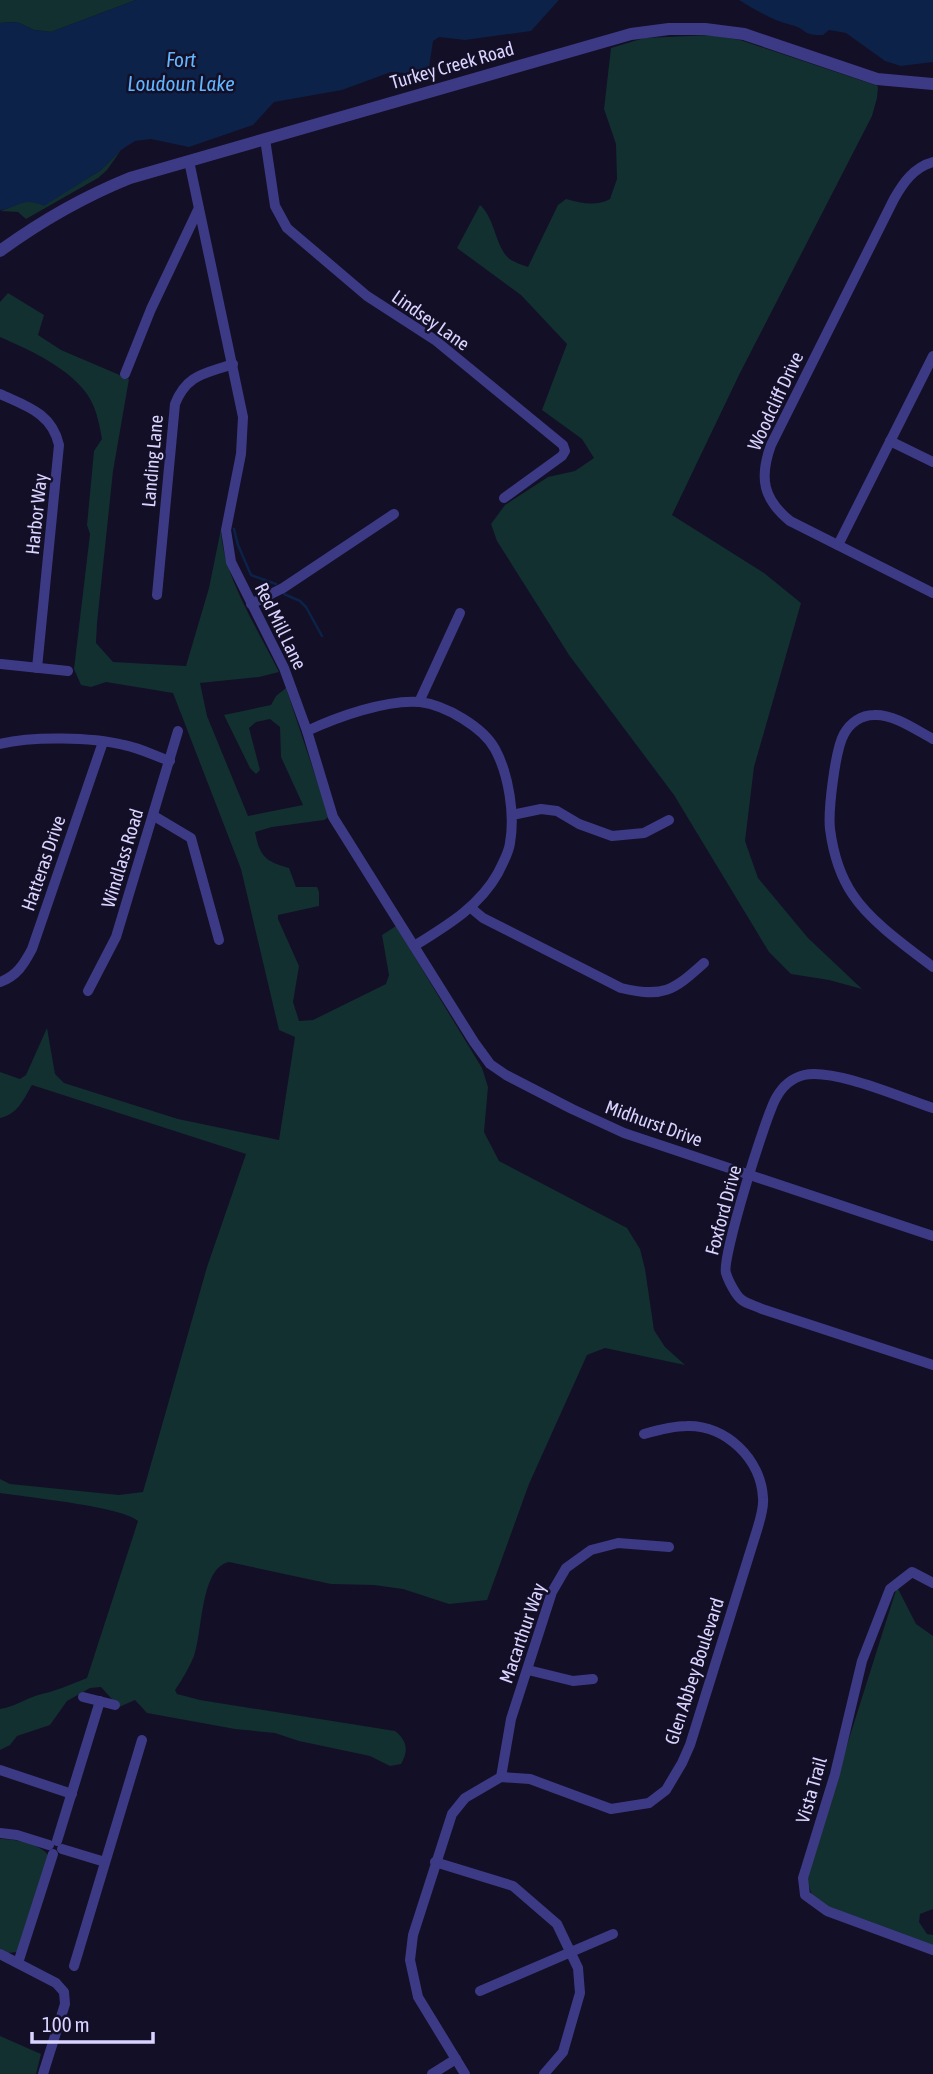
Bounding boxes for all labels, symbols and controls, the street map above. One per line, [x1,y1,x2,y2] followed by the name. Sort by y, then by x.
[388,37,516,93] street label: Turkey Creek Road
[127,47,235,95] water label: Fort Loudoun Lake
[388,285,474,355] street label: Lindsey Lane
[743,348,807,454] street label: Woodcliff Drive
[137,414,167,508] street label: Landing Lane
[21,472,51,556] street label: Harbor Way
[251,579,311,673] street label: Red Mill Lane
[96,806,148,910] street label: Windlass Road
[16,812,70,914] street label: Hatteras Drive
[602,1095,706,1151] street label: Midhurst Drive
[700,1163,746,1257] street label: Foxford Drive
[495,1580,550,1686] street label: Macarthur Way
[660,1595,728,1747] street label: Glen Abbey Boulevard
[791,1754,831,1826] street label: Vista Trail
[32,2000,152,2044] scale bar
[42,2012,90,2036] text: 100 m

